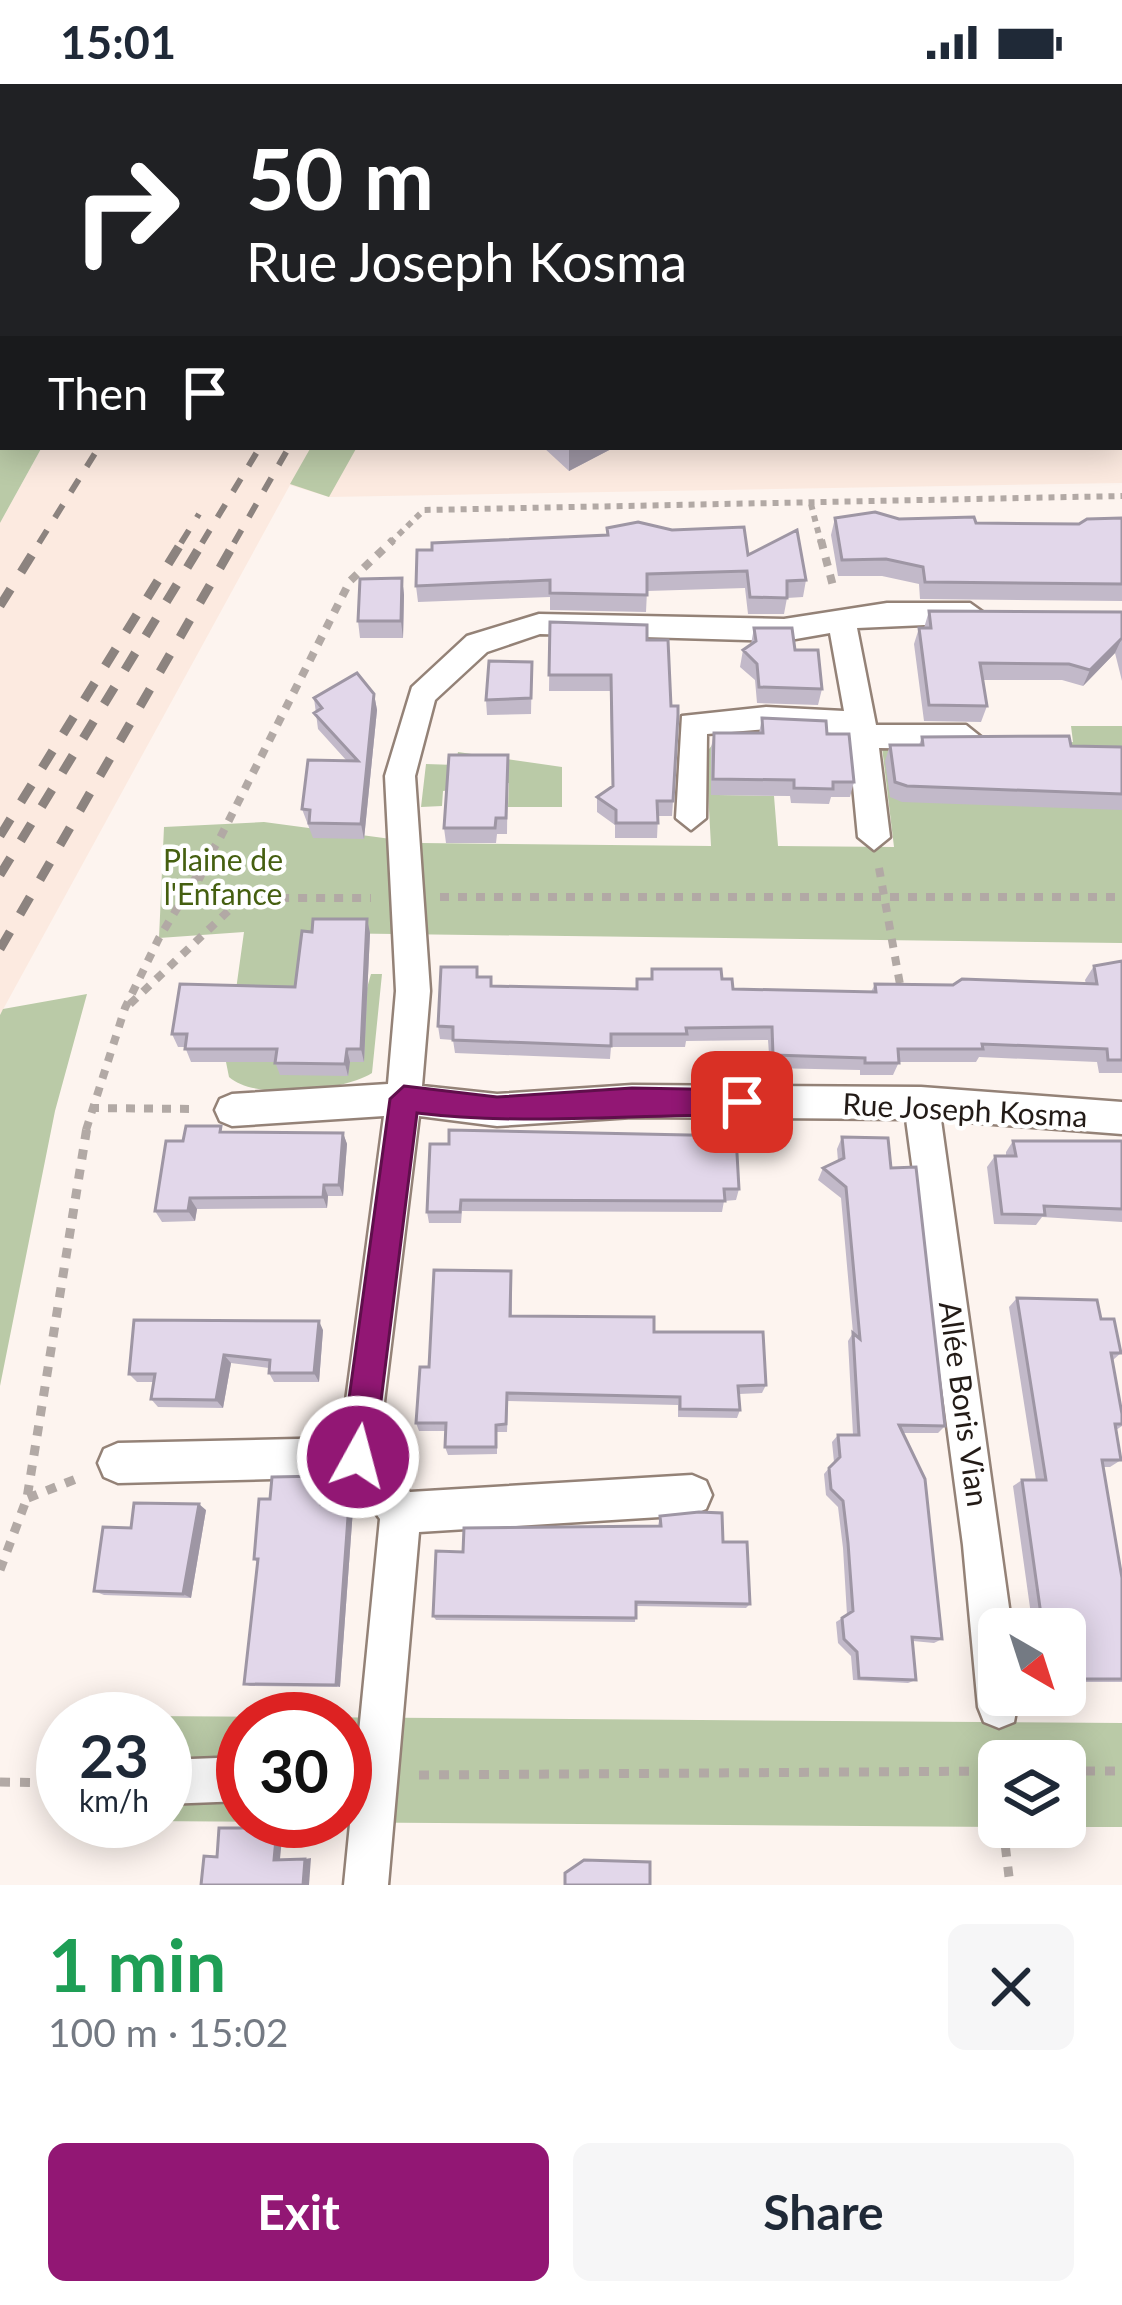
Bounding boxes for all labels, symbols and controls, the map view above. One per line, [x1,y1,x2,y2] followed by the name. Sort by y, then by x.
[60,15,176,69] text: 15:01
[246,127,434,228] text: 50 m
[48,132,204,288] icon: right
[246,229,687,294] text: Rue Joseph Kosma
[172,360,238,426] icon: arrive
[48,366,148,420] text: Then
[163,841,283,911] park label: Plaine de l'Enfance
[691,1051,793,1153] pin
[709,1069,775,1135] icon: arrive
[842,1085,1088,1133] street label: Rue Joseph Kosma
[933,1299,997,1509] street label: Allée Boris Vian
[295,1394,421,1520] position arrow
[978,1608,1086,1716] north arrow
[978,1608,1086,1848] map controls
[216,1692,372,1848] speed limit sign: 30
[79,1719,149,1791] text: 23
[978,1740,1086,1848] button: layers
[79,1782,149,1818] text: km/h
[48,1921,226,2007] text: 1 min
[948,1924,1074,2050] button: close
[48,2009,288,2055] text: 100 m · 15:02
[48,2143,549,2281] button: Exit
[573,2143,1074,2281] button: Share

